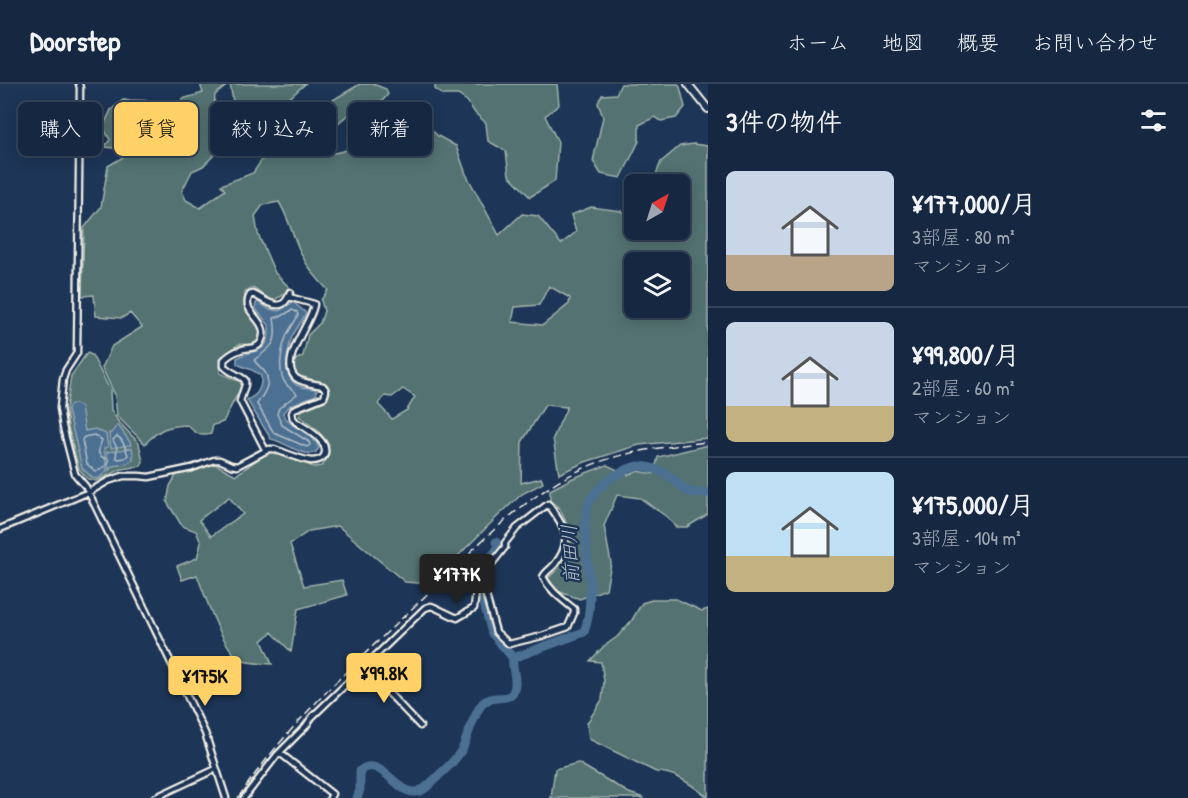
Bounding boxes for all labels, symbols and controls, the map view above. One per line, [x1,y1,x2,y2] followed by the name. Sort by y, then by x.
[30,22,120,60] text: Doorstep
[787,28,849,57] text: ホーム
[882,28,924,57] text: 地図
[957,28,999,57] text: 概要
[1032,28,1158,57] text: お問い合わせ
[18,102,102,156] chip: 購入
[114,102,198,156] chip: 賃貸
[210,102,336,156] chip: 絞り込み
[348,102,432,156] chip: 新着
[726,104,842,139] text: 3件の物件
[1137,104,1170,137] icon: filters
[624,174,690,240] north arrow
[624,174,690,318] map controls
[912,186,1036,221] text: ¥177,000/月
[774,195,846,267] icon: home
[912,223,1015,250] text: 3部屋 · 80 m²
[624,252,690,318] button: layers
[912,252,1011,279] text: マンション
[912,337,1020,372] text: ¥99,800/月
[774,346,846,418] icon: home
[912,374,1014,401] text: 2部屋 · 60 m²
[912,403,1011,430] text: マンション
[912,487,1035,522] text: ¥175,000/月
[774,496,846,568] icon: home
[554,523,585,585] water label: 前田川
[912,524,1021,551] text: 3部屋 · 104 m²
[912,553,1011,580] text: マンション
[415,554,499,605] pin: ¥177K
[434,560,480,587] text: ¥177K
[335,653,433,704] pin: ¥99.8K
[163,656,247,707] pin: ¥175K
[360,659,408,686] text: ¥99.8K
[182,662,228,689] text: ¥175K

